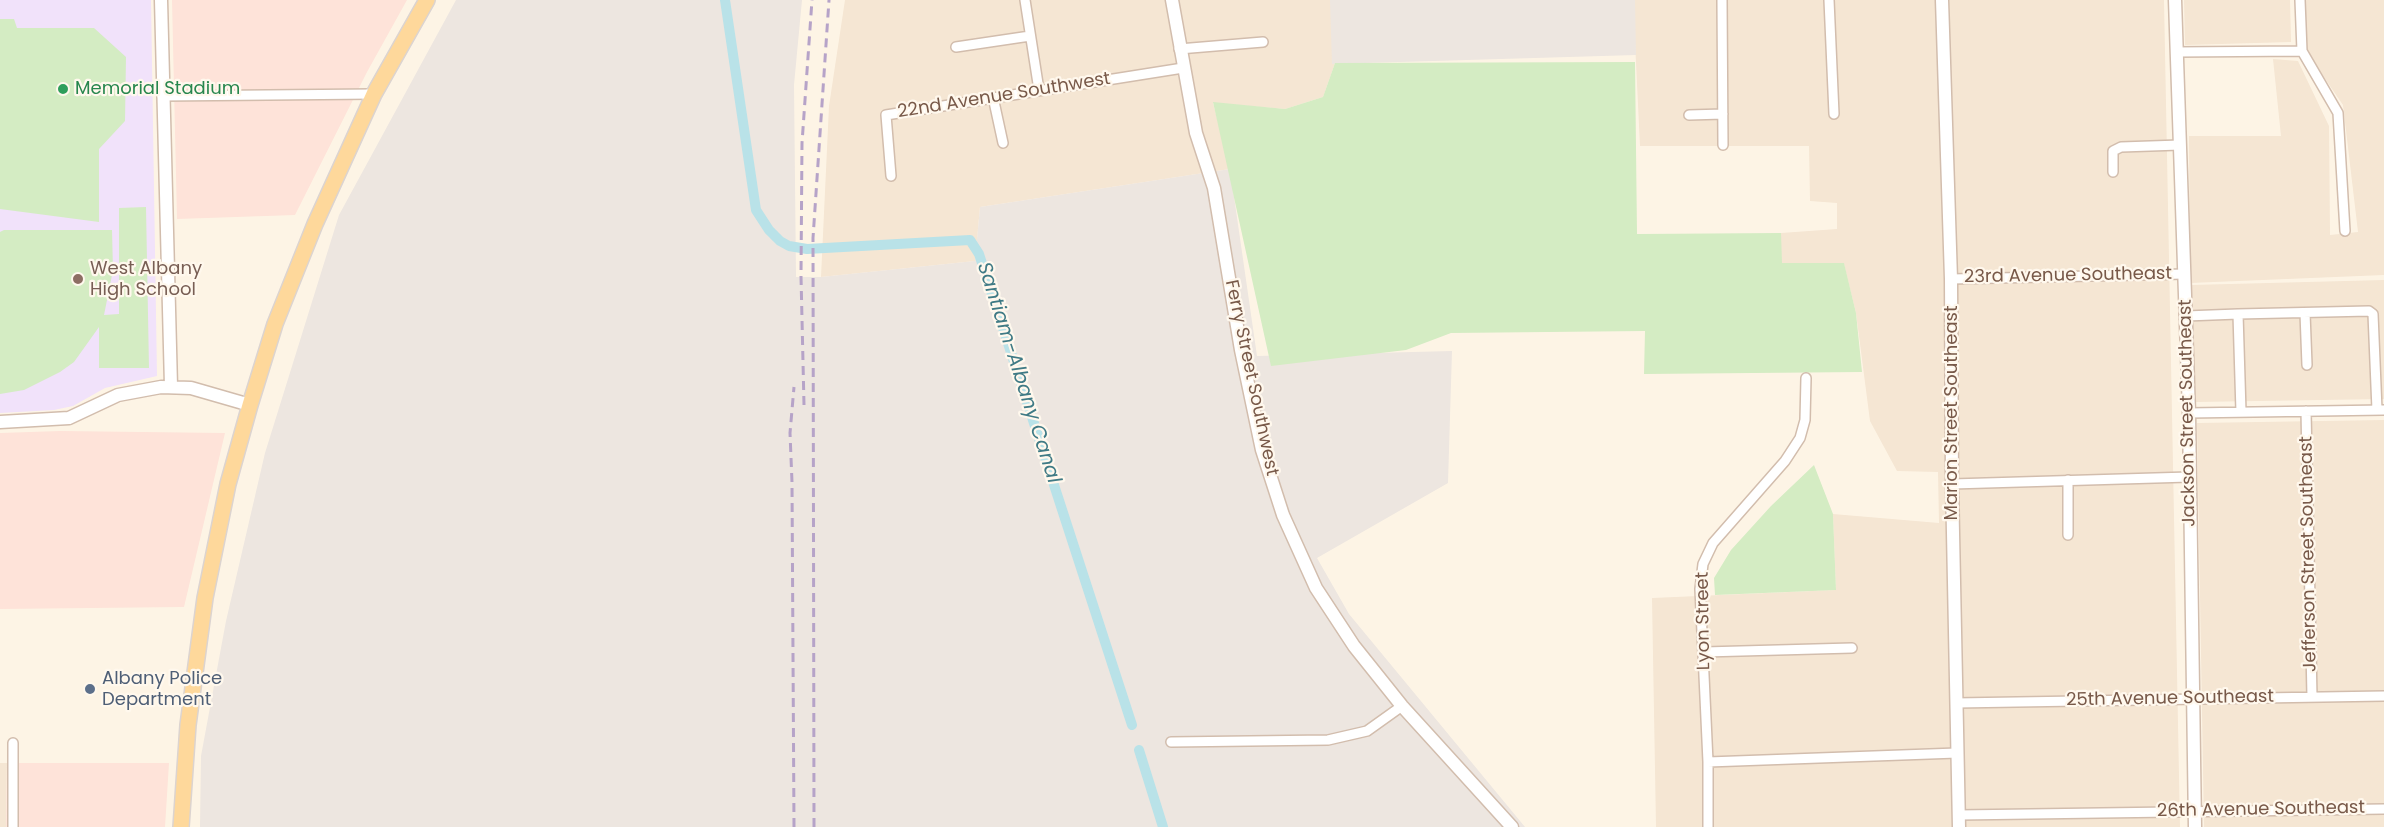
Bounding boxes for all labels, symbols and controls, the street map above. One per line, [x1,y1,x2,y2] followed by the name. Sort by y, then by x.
[896,69,1112,123] street label: 22nd Avenue Southwest
[75,78,240,100] place label: Memorial Stadium
[56,82,70,96] marker: Memorial Stadium
[90,258,202,300] place label: West Albany High School
[971,259,1065,487] water label: Santiam-Albany Canal
[1964,263,2172,289] street label: 23rd Avenue Southeast
[71,272,85,286] marker: West Albany High School
[1220,278,1282,478] street label: Ferry Street Southwest
[2175,299,2201,527] street label: Jackson Street Southeast
[1941,305,1963,521] street label: Marion Street Southeast
[2296,436,2322,672] street label: Jefferson Street Southeast
[1692,572,1716,670] street label: Lyon Street
[102,668,222,710] place label: Albany Police Department
[83,682,97,696] marker: Albany Police Department
[2066,686,2274,712] street label: 25th Avenue Southeast
[2157,797,2365,823] street label: 26th Avenue Southeast

